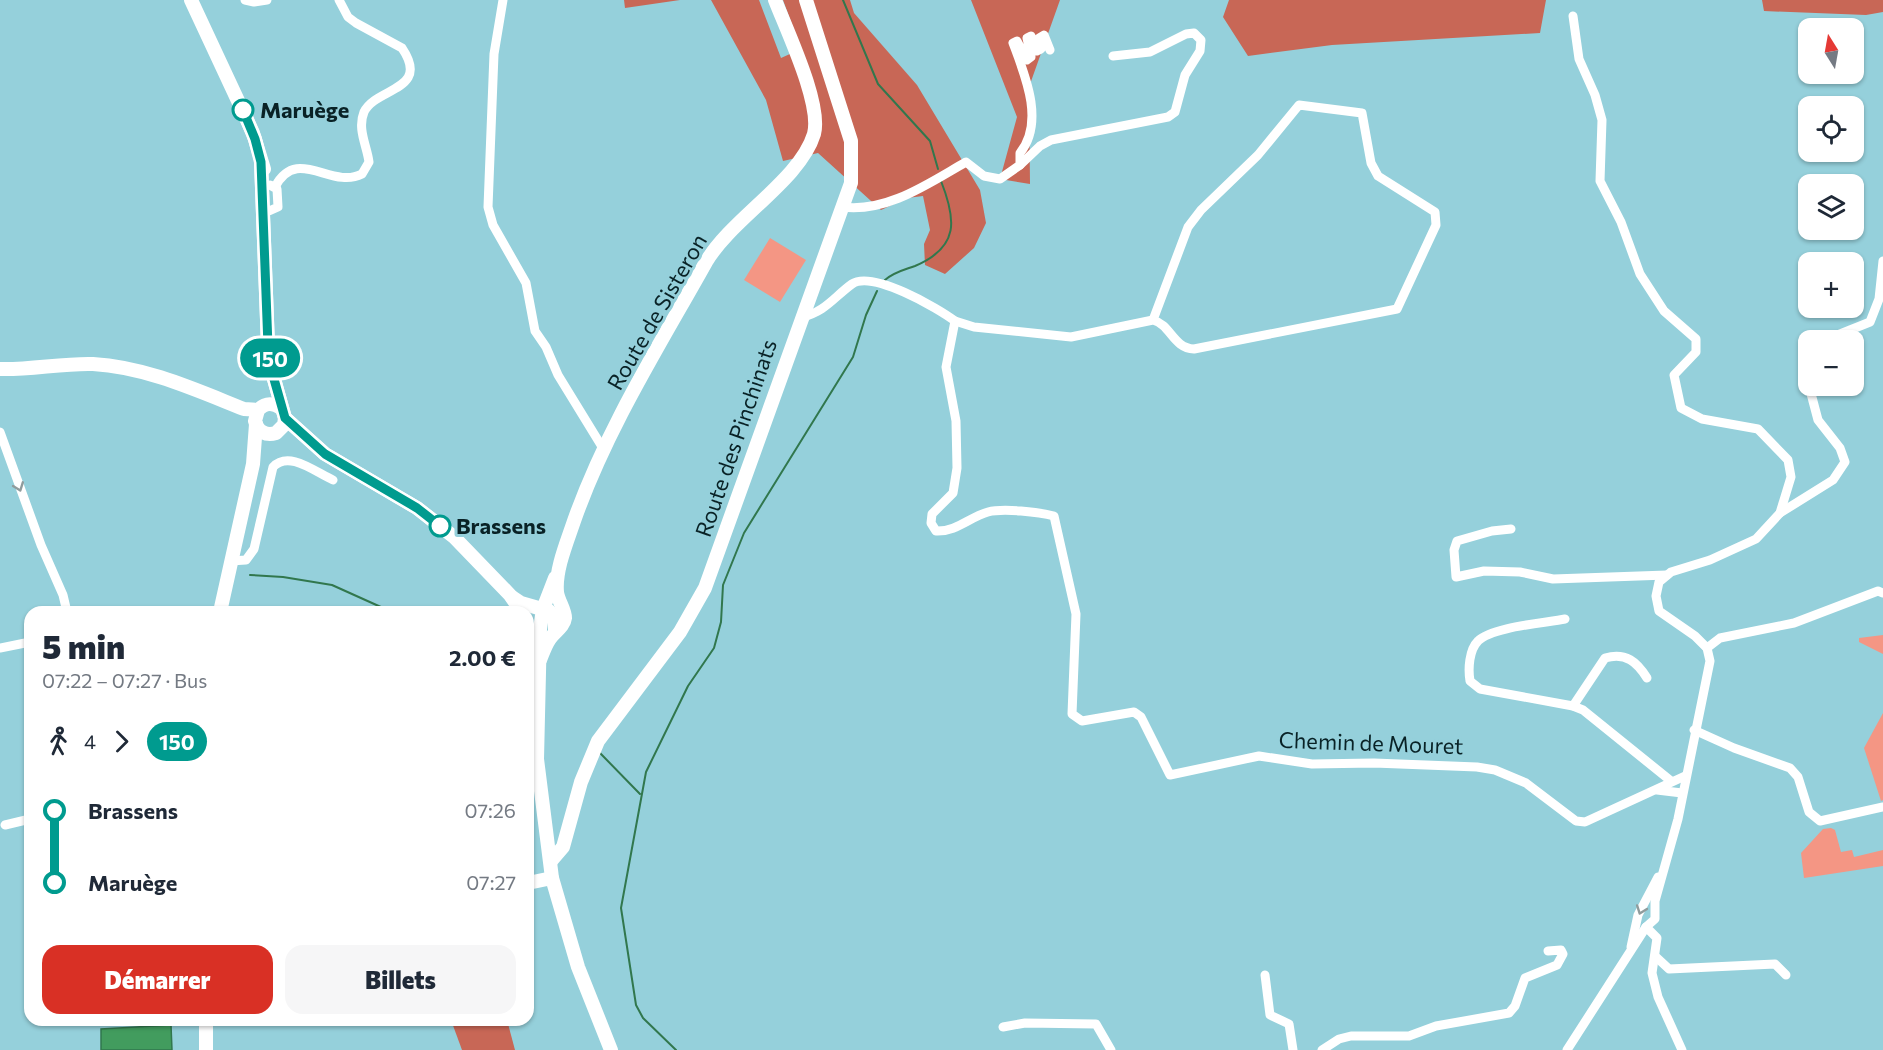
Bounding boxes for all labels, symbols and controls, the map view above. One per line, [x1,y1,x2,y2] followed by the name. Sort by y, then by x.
[1798,18,1864,84] north arrow
[1798,18,1864,396] map controls
[260,96,349,123] place label: Maruège
[1798,96,1864,162] button: locate
[232,99,254,121] marker: Maruège
[1798,174,1864,240] button: layers
[601,229,712,395] street label: Route de Sisteron
[1798,252,1864,318] button: +
[1798,330,1864,396] button: −
[689,336,782,540] street label: Route des Pinchinats
[236,338,304,378] line badge: 150
[252,346,288,371] text: 150
[12,481,25,492] one-way arrow
[456,512,546,539] place label: Brassens
[429,515,451,537] marker: Brassens
[42,625,125,666] text: 5 min
[449,644,516,671] text: 2.00 €
[42,668,207,692] text: 07:22 – 07:27 · Bus
[42,725,75,758] icon: walk
[105,725,138,758] icon: forward
[1278,726,1464,759] street label: Chemin de Mouret
[84,729,96,753] text: 4
[159,729,195,754] text: 150
[88,797,178,824] text: Brassens
[465,798,516,822] text: 07:26
[88,869,177,896] text: Maruège
[466,870,516,894] text: 07:27
[1635,904,1648,915] one-way arrow
[42,945,273,1014] button: Démarrer
[285,945,516,1014] button: Billets

